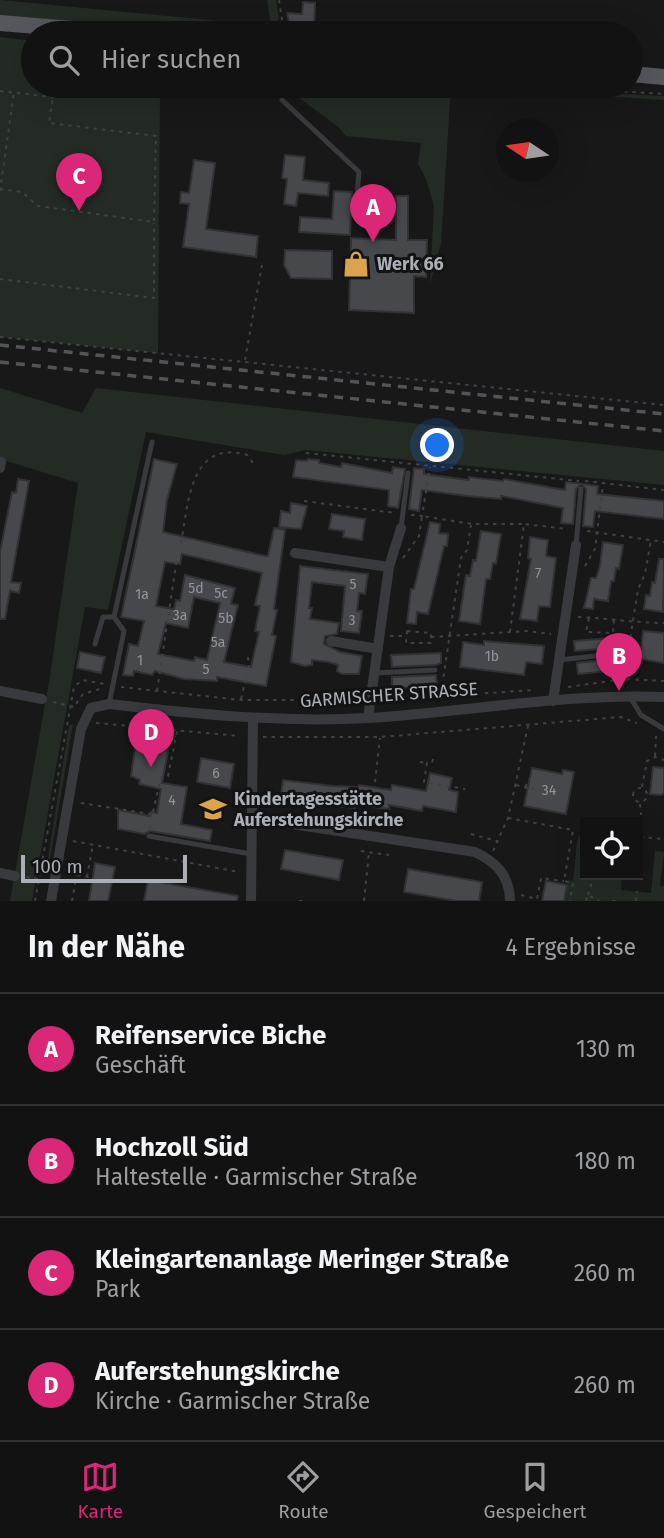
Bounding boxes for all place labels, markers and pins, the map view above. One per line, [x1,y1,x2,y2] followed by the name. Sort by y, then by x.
[56,153,102,211] pin: C
[350,184,396,242] pin: A
[341,249,371,279] shop icon: Werk 66
[377,253,444,275] place label: Werk 66
[596,633,642,691] pin: B
[128,709,174,767] pin: D
[233,788,404,831] place label: Kindertagesstätte Auferstehungskirche
[198,794,228,824] school or university icon: Kindertagesstätte Auferstehungskirche

